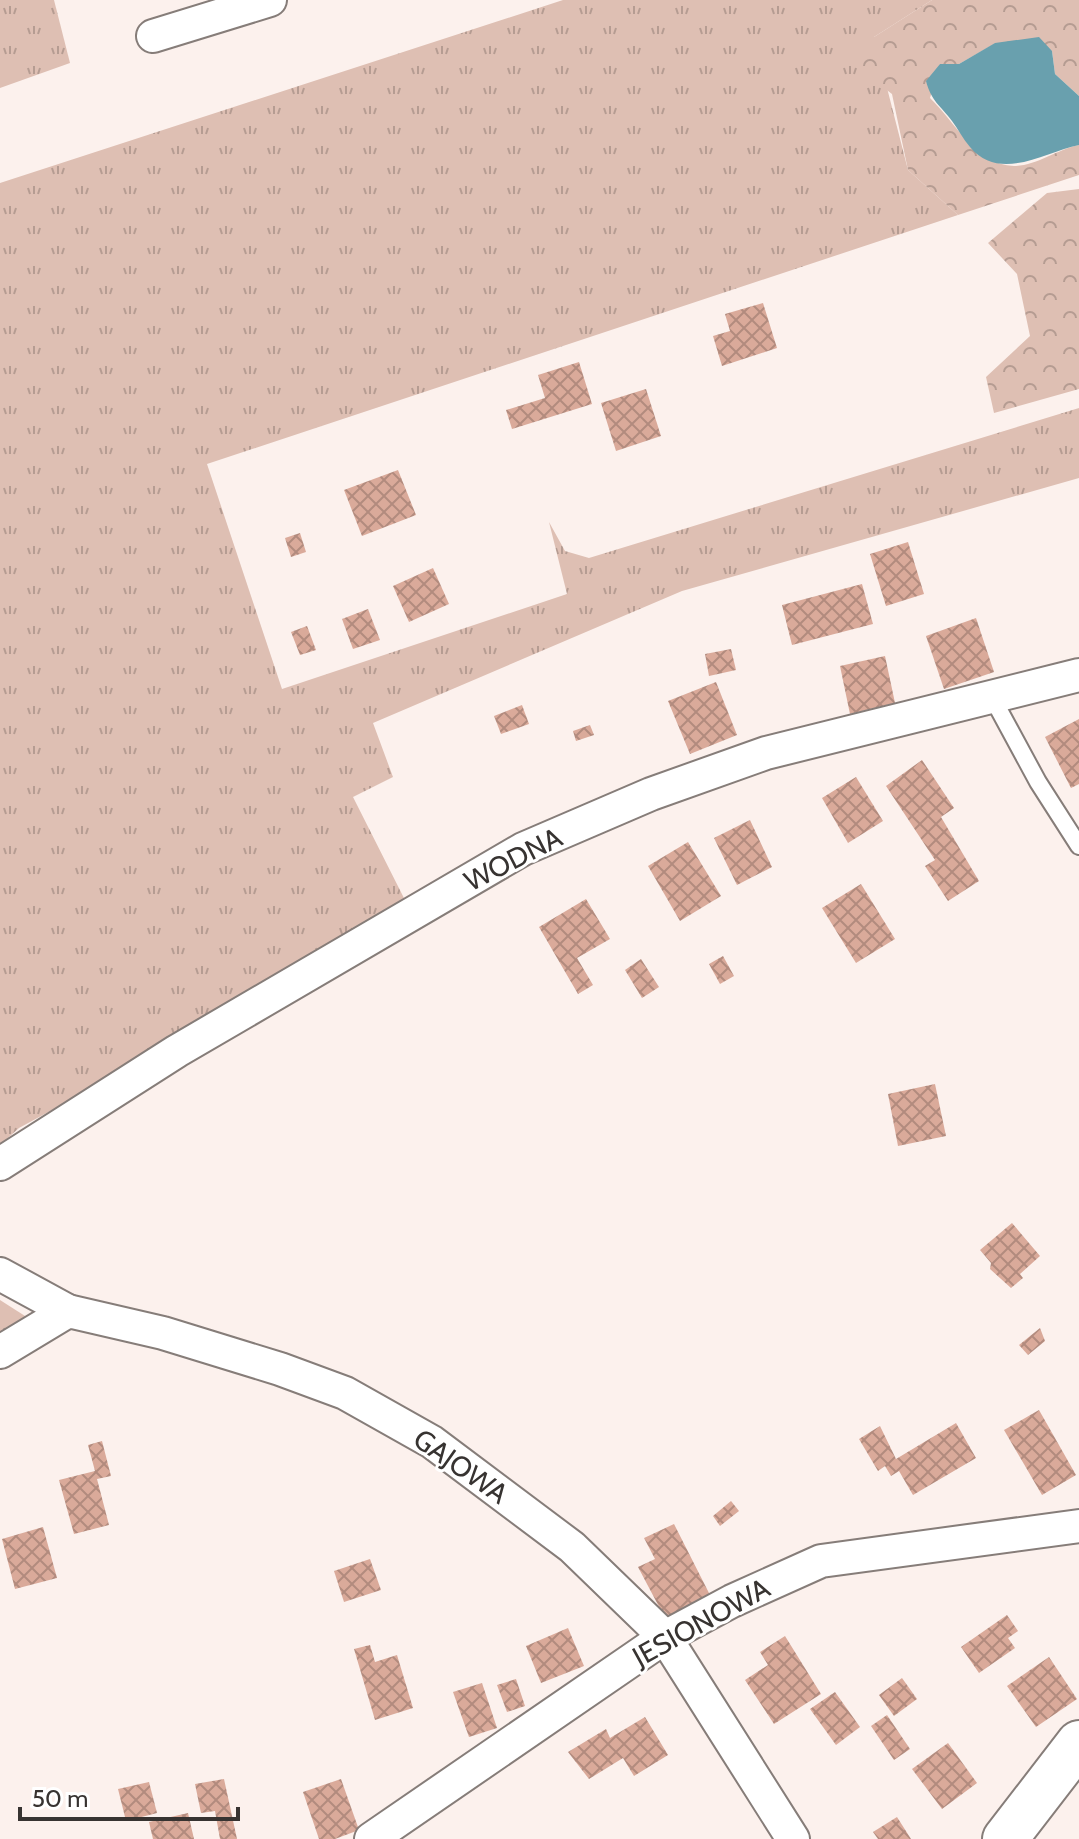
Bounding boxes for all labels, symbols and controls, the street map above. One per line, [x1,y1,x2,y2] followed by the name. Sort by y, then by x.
[458,820,568,898] street label: WODNA
[407,1421,515,1511] street label: GAJOWA
[626,1570,776,1674] street label: JESIONOWA
[20,1771,238,1821] scale bar
[32,1784,88,1813] text: 50 m

